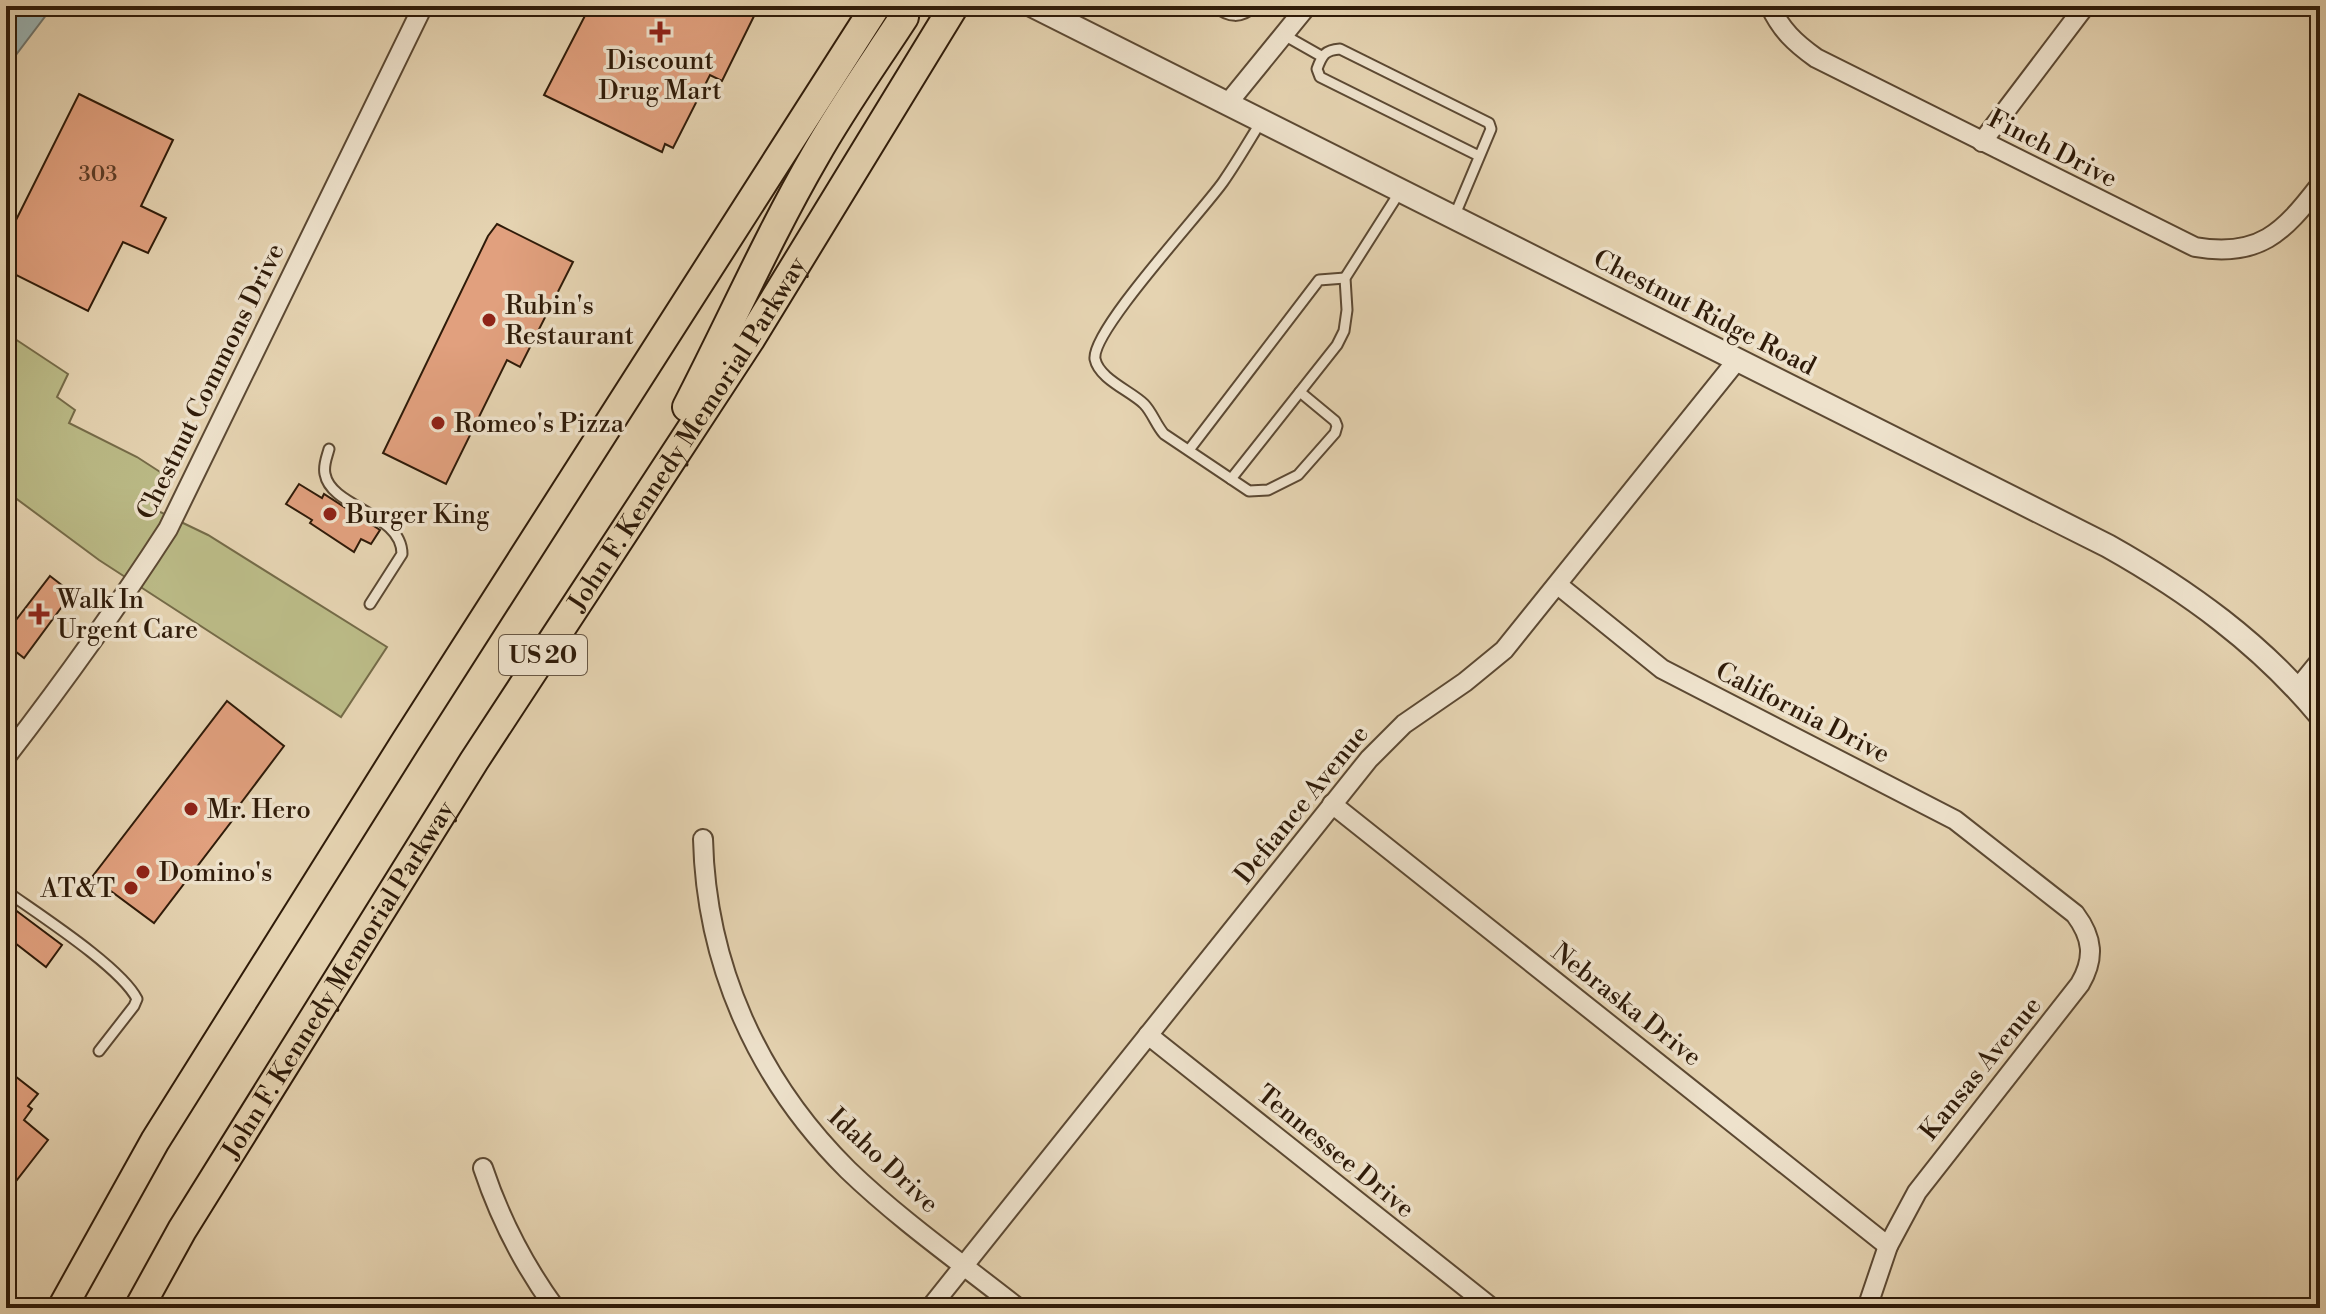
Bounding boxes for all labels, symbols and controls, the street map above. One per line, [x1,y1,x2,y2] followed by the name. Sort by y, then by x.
[651,23,669,41] marker: Discount Drug Mart
[598,45,722,107] place label: Discount Drug Mart
[1983,103,2123,195] street label: Finch Drive
[79,161,117,188] house number: 303
[130,238,292,525] street label: Chestnut Commons Drive
[1588,243,1821,383] street label: Chestnut Ridge Road
[561,251,814,618] street label: John F. Kennedy Memorial Parkway
[505,290,634,352] place label: Rubin's Restaurant
[480,311,498,329] marker: Rubin's Restaurant
[454,408,625,440] place label: Romeo's Pizza
[429,414,447,432] marker: Romeo's Pizza
[345,499,490,531] place label: Burger King
[321,505,339,523] marker: Burger King
[56,584,198,646] place label: Walk In Urgent Care
[28,603,50,625] marker: Walk In Urgent Care
[499,635,587,675] road number: US 20
[1710,655,1895,771] street label: California Drive
[1228,719,1376,891] street label: Defiance Avenue
[207,794,311,826] place label: Mr. Hero
[215,795,462,1166] street label: John F. Kennedy Memorial Parkway
[182,800,200,818] marker: Mr. Hero
[159,857,273,889] place label: Domino's
[134,863,152,881] marker: Domino's
[39,873,115,905] place label: AT&T
[122,879,140,897] marker: AT&T
[1545,936,1708,1073] street label: Nebraska Drive
[1913,990,2048,1147] street label: Kansas Avenue
[1250,1078,1421,1225] street label: Tennessee Drive
[821,1101,945,1220] street label: Idaho Drive

